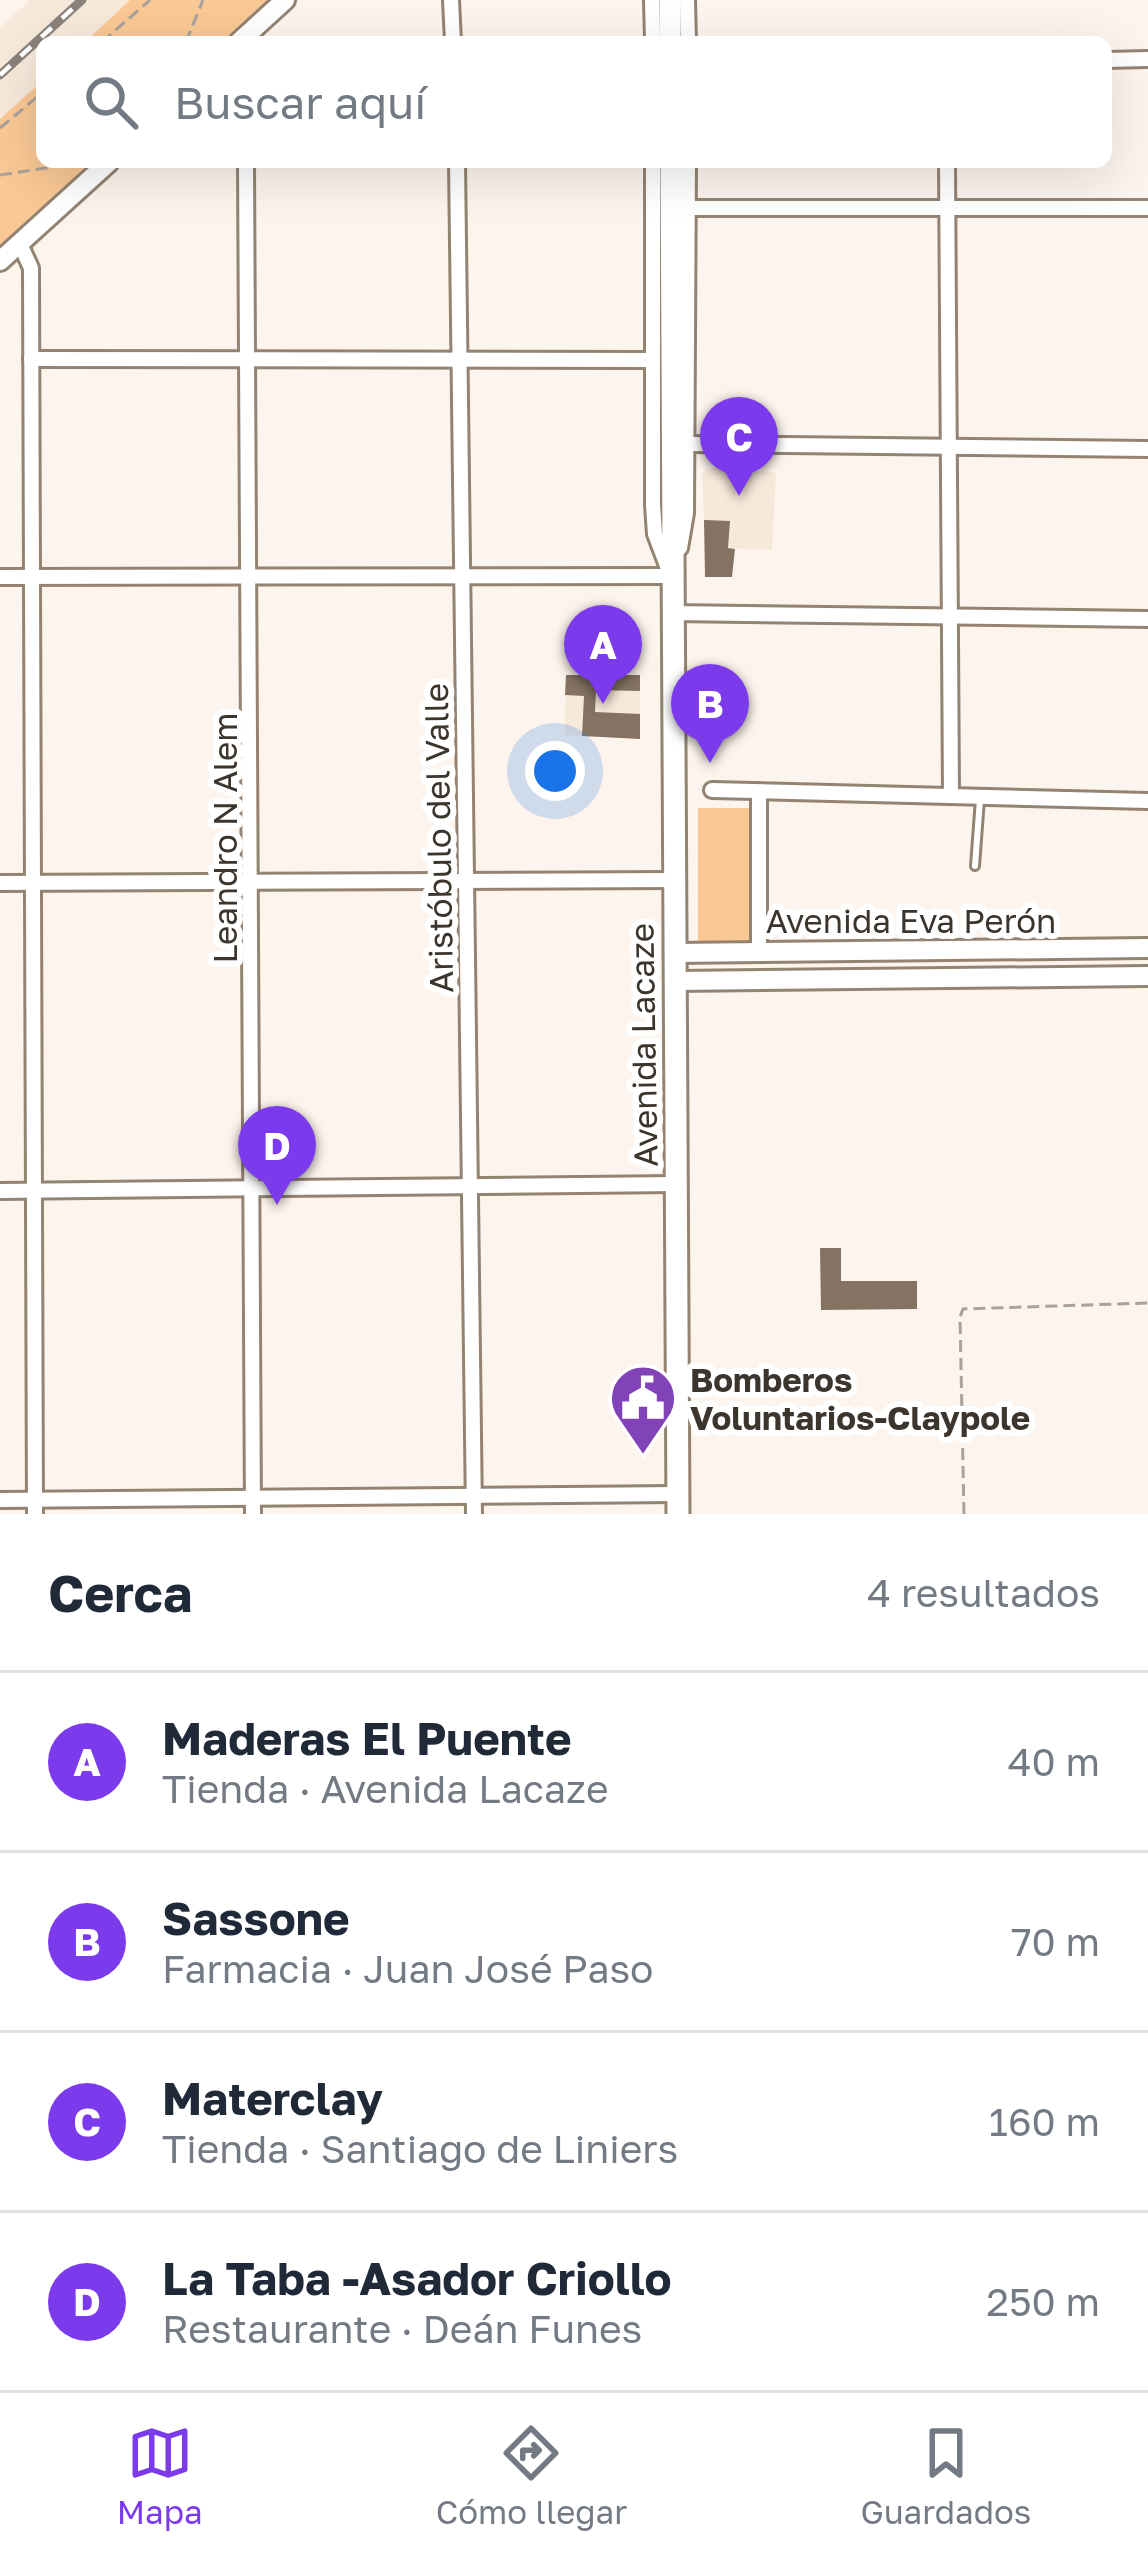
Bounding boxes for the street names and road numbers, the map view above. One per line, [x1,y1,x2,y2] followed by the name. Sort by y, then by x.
[416,683,460,993] street label: Aristóbulo del Valle
[205,713,244,963] street label: Leandro N Alem
[766,901,1056,940] street label: Avenida Eva Perón
[621,923,665,1167] street label: Avenida Lacaze

